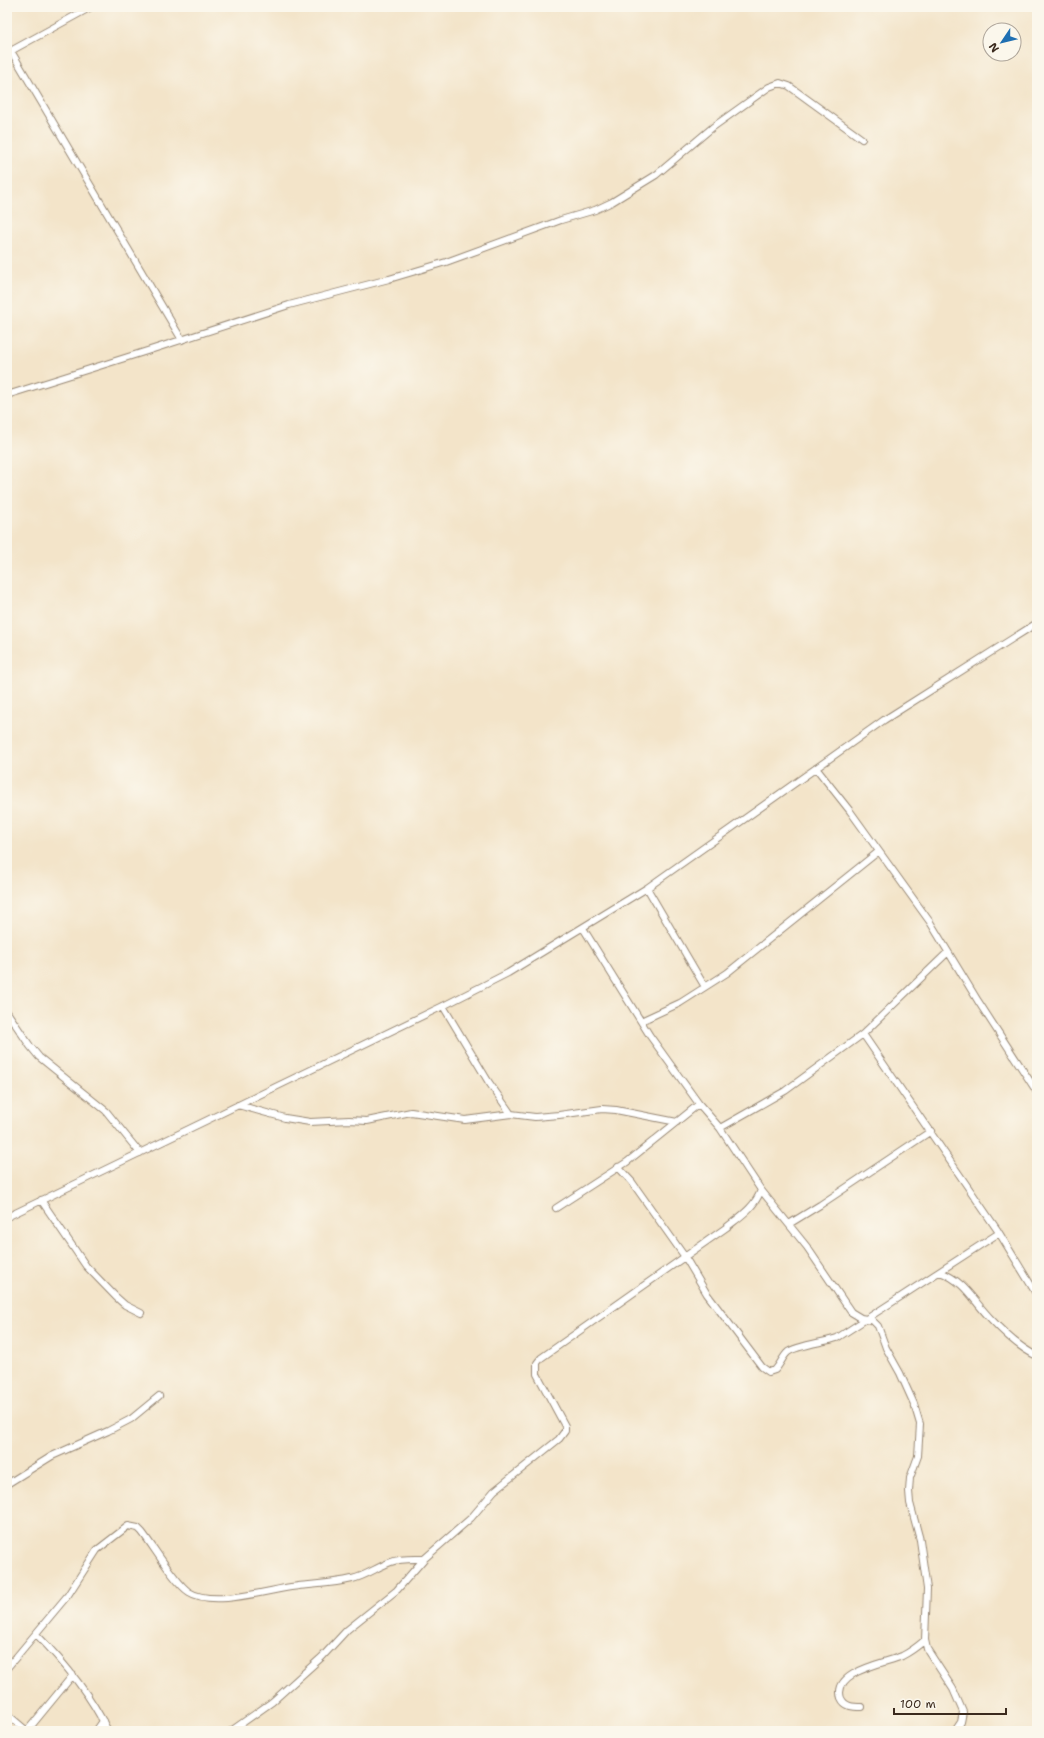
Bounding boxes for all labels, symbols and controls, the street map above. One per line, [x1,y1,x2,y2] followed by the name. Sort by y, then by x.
[982,22,1022,62] north arrow
[985,39,1003,55] text: N
[894,1690,1006,1716] scale bar
[900,1696,936,1712] text: 100 m

